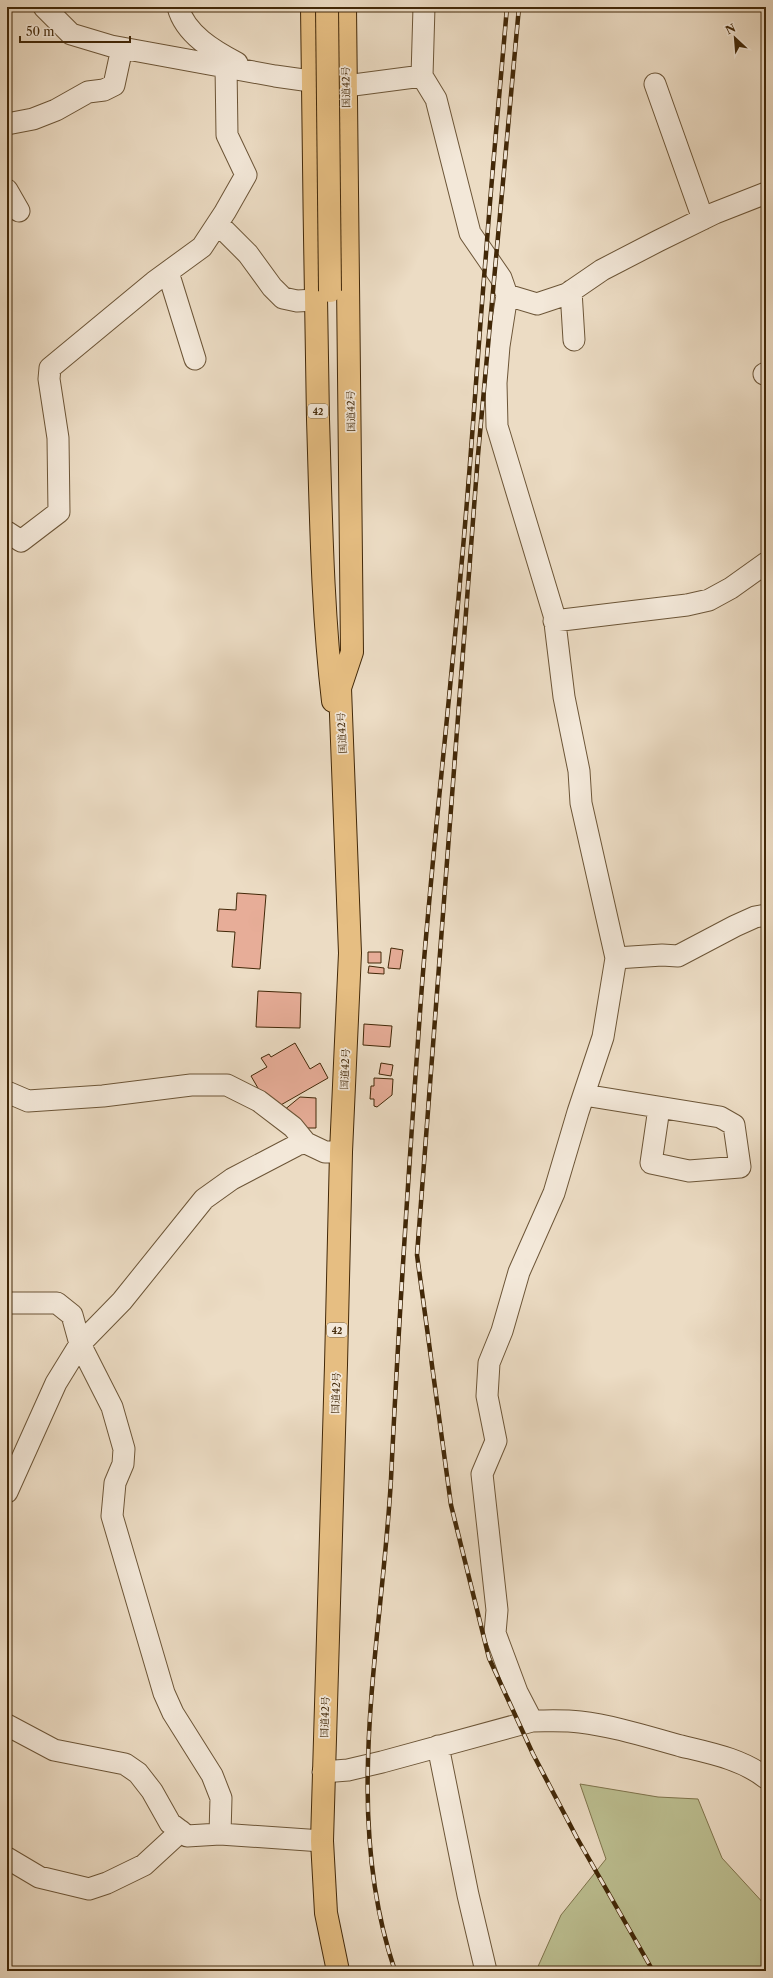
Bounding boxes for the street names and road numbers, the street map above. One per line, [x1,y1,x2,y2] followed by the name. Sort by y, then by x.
[339,66,353,108] street label: 国道42号
[344,390,358,432] street label: 国道42号
[308,404,328,418] road number: 42
[334,712,350,754] street label: 国道42号
[337,1048,353,1090] street label: 国道42号
[327,1323,347,1337] road number: 42
[329,1372,343,1414] street label: 国道42号
[318,1696,332,1738] street label: 国道42号

